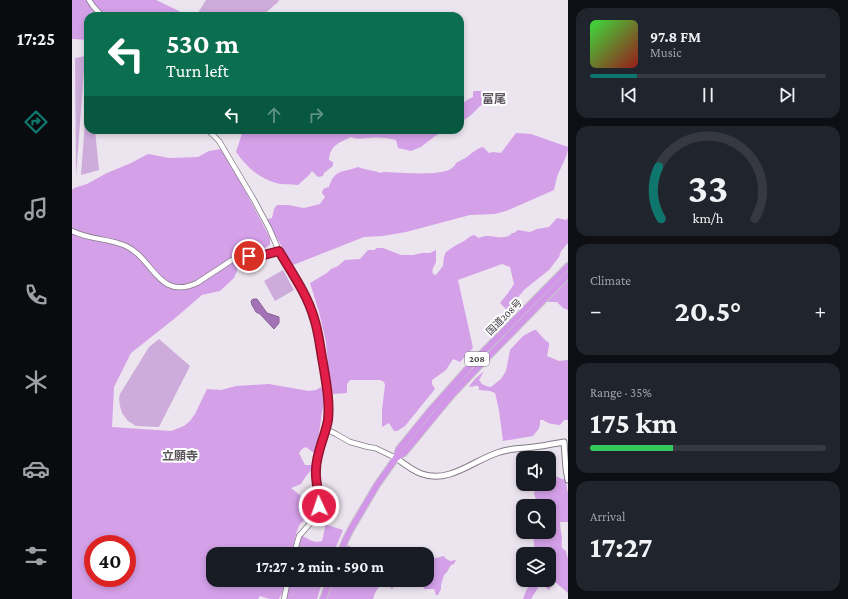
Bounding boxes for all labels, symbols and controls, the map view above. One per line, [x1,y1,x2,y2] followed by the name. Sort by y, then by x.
[100,28,152,80] icon: left
[166,28,239,59] text: 530 m
[17,29,55,49] text: 17:25
[650,29,701,45] text: 97.8 FM
[650,45,682,60] text: Music
[166,61,229,81] text: Turn left
[618,84,640,106] icon: previous
[697,84,719,106] icon: pause
[776,84,798,106] icon: next
[482,92,506,106] district label: 富尾
[221,104,243,126] icon: left
[263,104,285,126] icon: ahead
[305,104,327,126] icon: right
[22,108,50,136] icon: directions
[688,165,728,211] text: 33
[22,195,50,223] icon: music
[693,210,724,226] text: km/h
[232,239,266,273] pin
[238,245,260,267] icon: arrive
[590,273,631,288] text: Climate
[22,281,50,309] icon: phone
[675,294,741,327] text: 20.5°
[484,297,524,337] street label: 国道208号
[590,298,602,323] text: −
[814,298,826,323] text: +
[465,352,489,366] road number: 208
[22,368,50,396] icon: climate
[590,385,652,400] text: Range · 35%
[590,406,678,439] text: 175 km
[162,449,198,463] district label: 立願寺
[516,451,556,587] map controls
[516,451,556,491] button: sound
[22,455,50,483] icon: car
[298,485,340,527] position arrow
[516,499,556,539] button: search
[590,509,625,524] text: Arrival
[590,530,653,563] text: 17:27
[84,535,136,587] speed limit sign: 40
[22,542,50,570] icon: filters
[516,547,556,587] button: layers
[256,559,384,575] text: 17:27 · 2 min · 590 m

